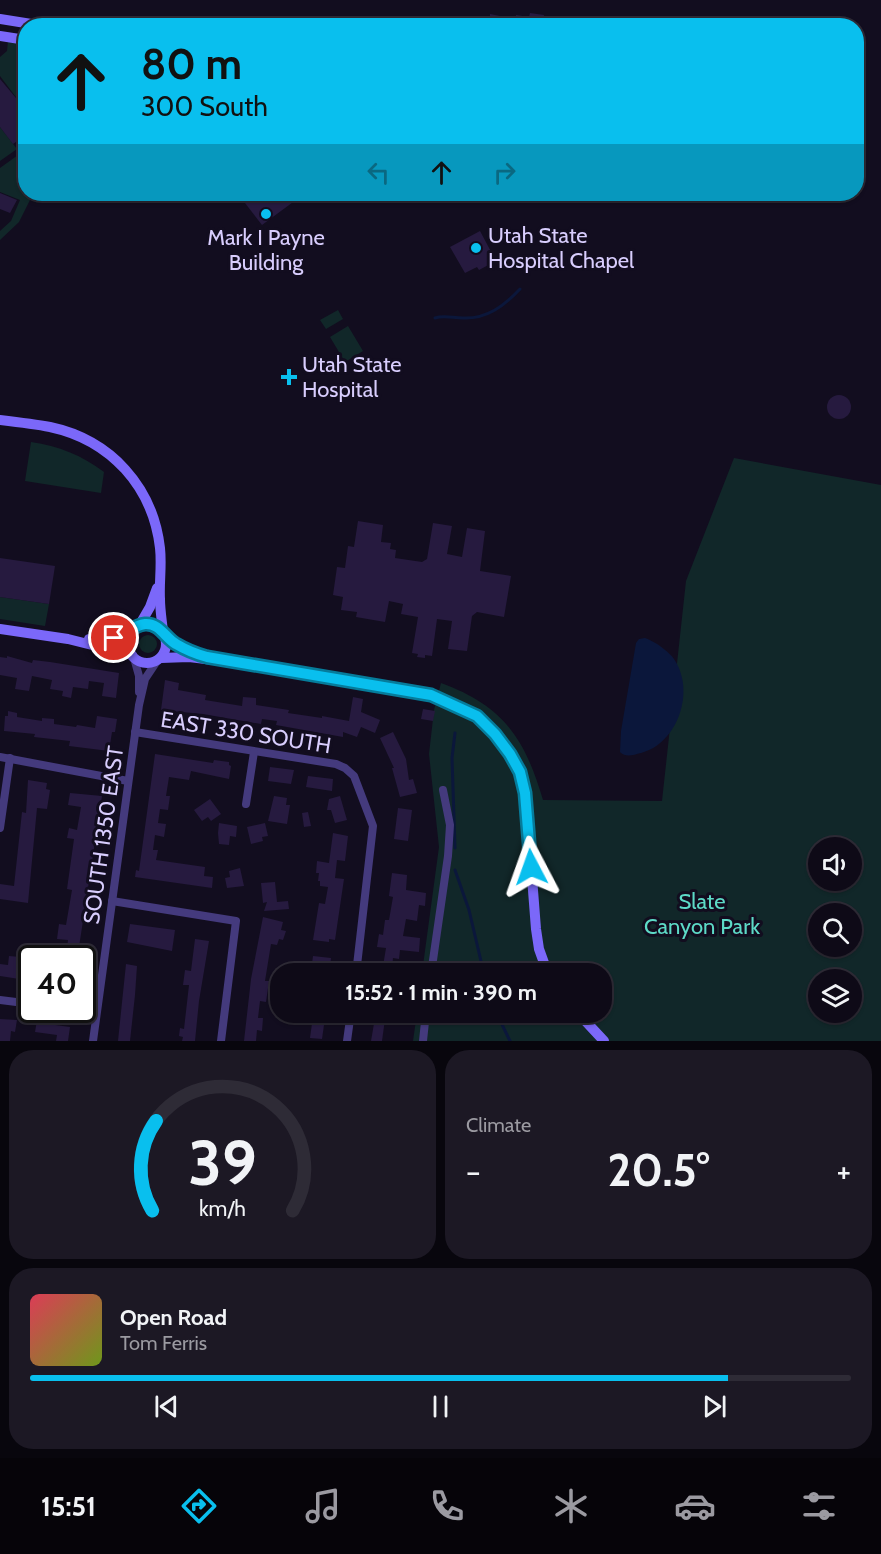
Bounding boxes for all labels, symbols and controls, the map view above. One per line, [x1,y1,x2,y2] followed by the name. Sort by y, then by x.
[141,38,242,90] text: 80 m
[42,42,120,120] icon: ahead
[141,90,268,123] text: 300 South
[362,156,395,189] icon: left
[425,156,458,189] icon: ahead
[488,156,521,189] icon: right
[259,207,273,221] marker: Mark I Payne Building
[488,222,635,274] place label: Utah State Hospital Chapel
[207,224,325,276] place label: Mark I Payne Building
[469,241,483,255] marker: Utah State Hospital Chapel
[302,351,401,403] place label: Utah State Hospital
[280,368,298,386] marker: Utah State Hospital
[88,612,139,663] pin
[97,621,130,654] icon: arrive
[159,706,333,759] street label: EAST 330 SOUTH
[78,744,129,926] street label: SOUTH 1350 EAST
[499,835,563,899] position arrow
[808,837,862,1023] map controls
[808,837,862,891] button: sound
[644,888,760,940] park label: Slate Canyon Park
[808,903,862,957] button: search
[18,945,96,1023] speed limit sign: 40
[808,969,862,1023] button: layers
[345,979,537,1006] text: 15:52 · 1 min · 390 m
[466,1113,531,1137] text: Climate
[188,1125,257,1201] text: 39
[607,1143,710,1197] text: 20.5°
[466,1151,481,1191] text: −
[836,1151,851,1191] text: +
[199,1196,246,1222] text: km/h
[120,1304,227,1331] text: Open Road
[120,1331,207,1355] text: Tom Ferris
[150,1390,183,1423] icon: previous
[424,1390,457,1423] icon: pause
[698,1390,731,1423] icon: next
[178,1485,220,1527] icon: directions
[302,1485,344,1527] icon: music
[426,1485,468,1527] icon: phone
[550,1485,592,1527] icon: climate
[674,1485,716,1527] icon: car
[798,1485,840,1527] icon: filters
[41,1490,96,1523] text: 15:51

